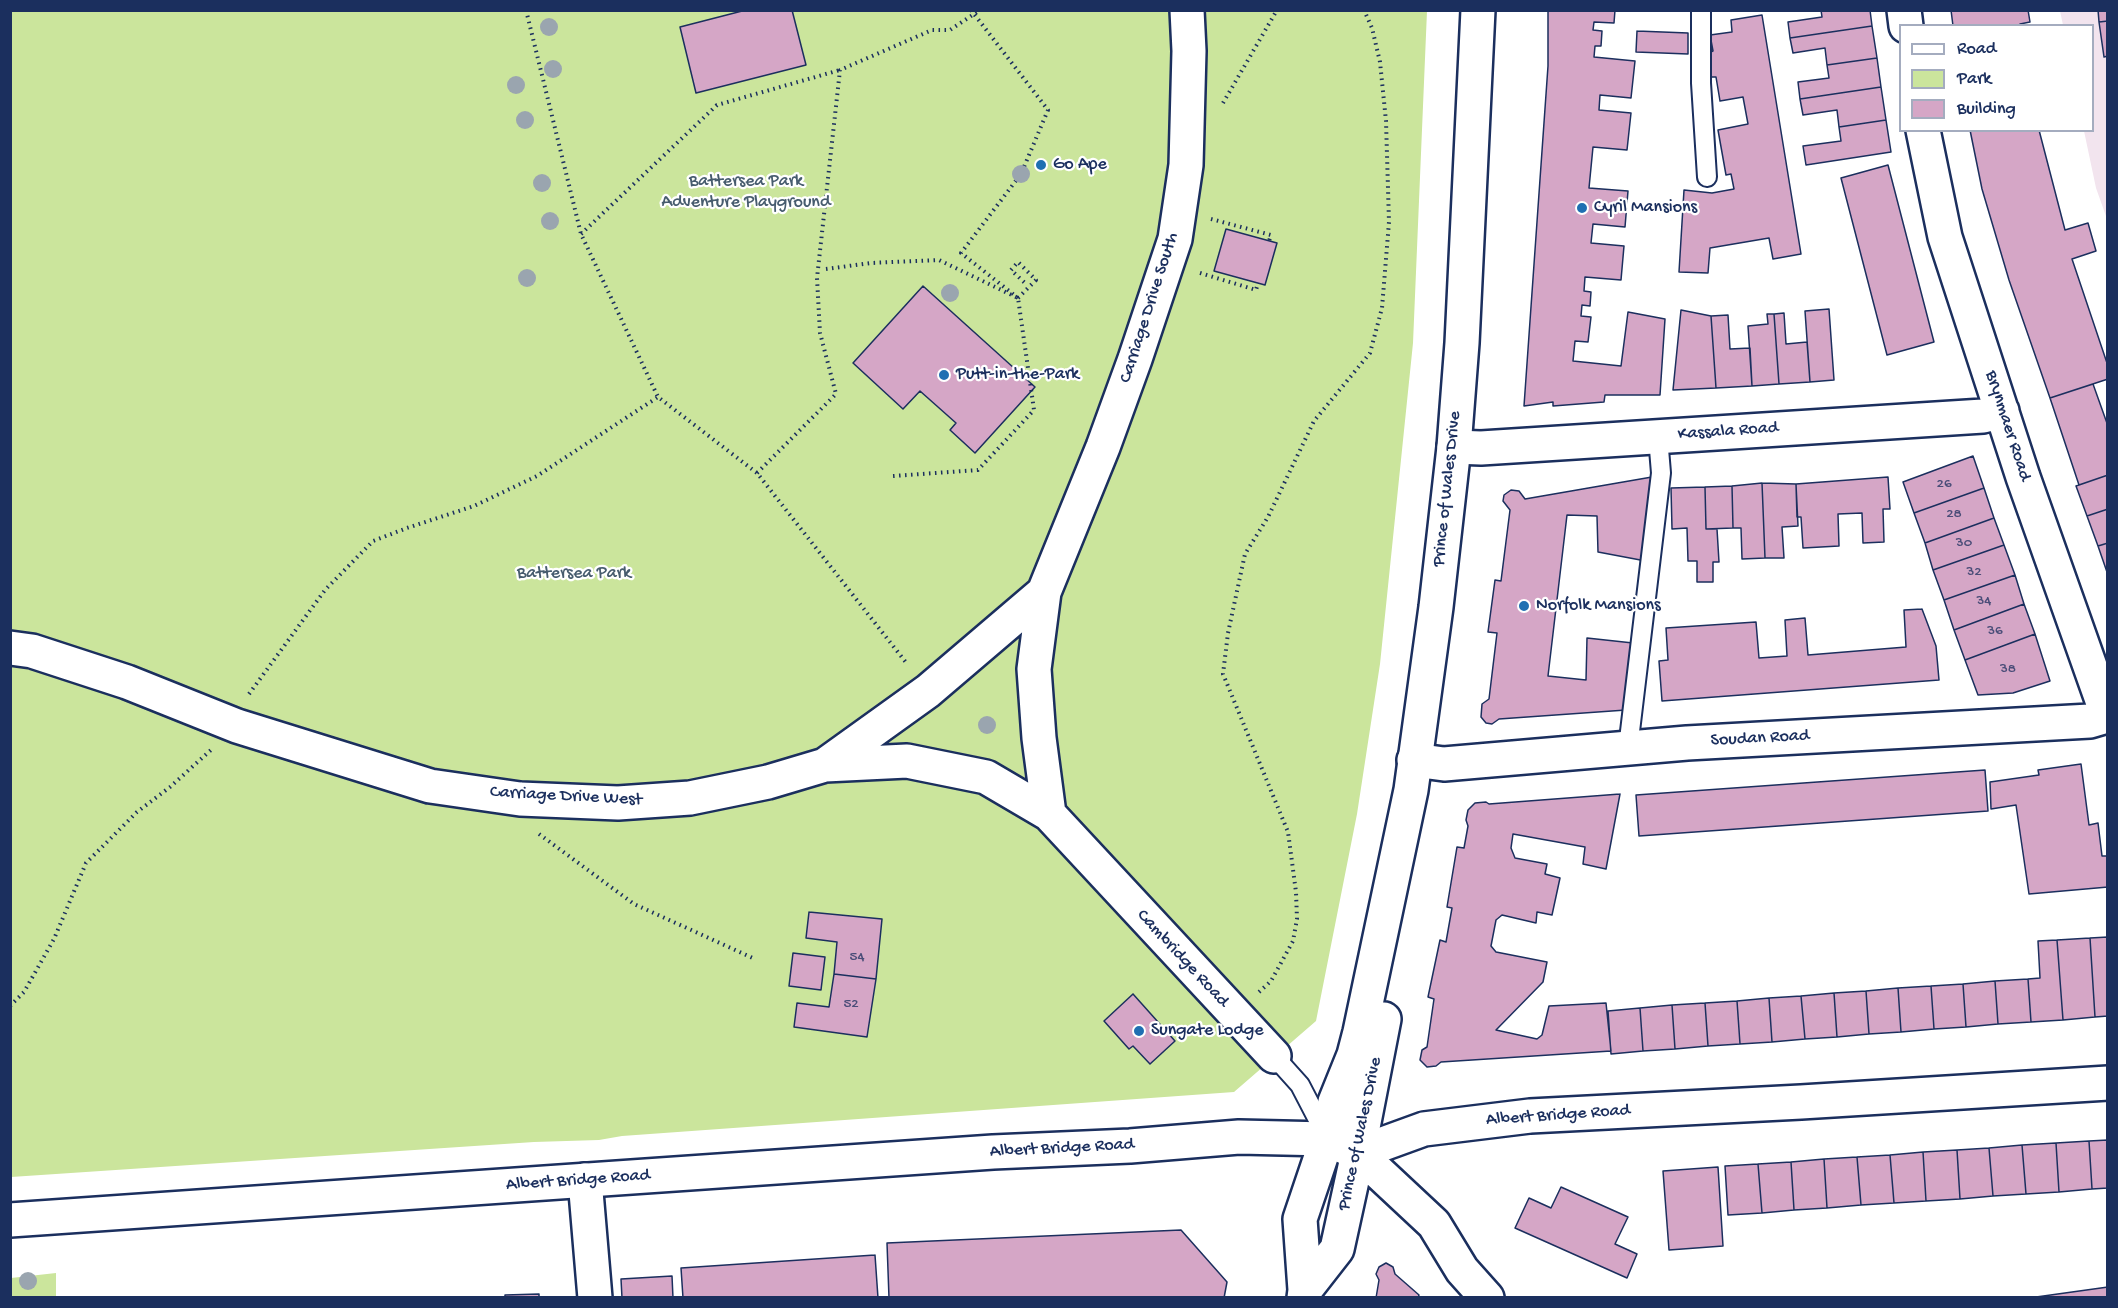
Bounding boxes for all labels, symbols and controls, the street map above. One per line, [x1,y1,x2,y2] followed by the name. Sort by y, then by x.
[1899,24,2094,132] legend
[1957,39,1996,60] text: Road
[1957,69,1991,90] text: Park
[1957,99,2016,120] text: Building
[1053,154,1107,176] place label: Go Ape
[1034,158,1048,172] marker: Go Ape
[662,171,830,213] park label: Battersea Park Adventure Playground
[1594,197,1697,219] place label: Cyril Mansions
[1575,201,1589,215] marker: Cyril Mansions
[1115,230,1185,386] street label: Carriage Drive South
[956,364,1079,386] place label: Putt-in-the-Park
[937,368,951,382] marker: Putt-in-the-Park
[1979,368,2035,484] street label: Brynmaer Road
[1429,410,1467,568] street label: Prince of Wales Drive
[1677,418,1779,446] street label: Kassala Road
[1937,476,1951,494] house number: 26
[1946,506,1962,524] house number: 28
[1956,535,1972,553] house number: 30
[517,563,631,585] park label: Battersea Park
[1966,564,1982,582] house number: 32
[1977,593,1991,611] house number: 34
[1536,595,1661,617] place label: Norfolk Mansions
[1517,599,1531,613] marker: Norfolk Mansions
[1987,623,2003,641] house number: 36
[2000,661,2016,679] house number: 38
[1710,726,1810,752] street label: Soudan Road
[489,782,643,812] street label: Carriage Drive West
[1131,906,1233,1012] street label: Cambridge Road
[850,949,864,967] house number: 54
[843,996,859,1014] house number: 52
[1151,1020,1263,1042] place label: Sungate Lodge
[1132,1024,1146,1038] marker: Sungate Lodge
[1334,1055,1388,1213] street label: Prince of Wales Drive
[1485,1100,1631,1132] street label: Albert Bridge Road
[989,1134,1135,1164] street label: Albert Bridge Road
[505,1165,651,1197] street label: Albert Bridge Road

